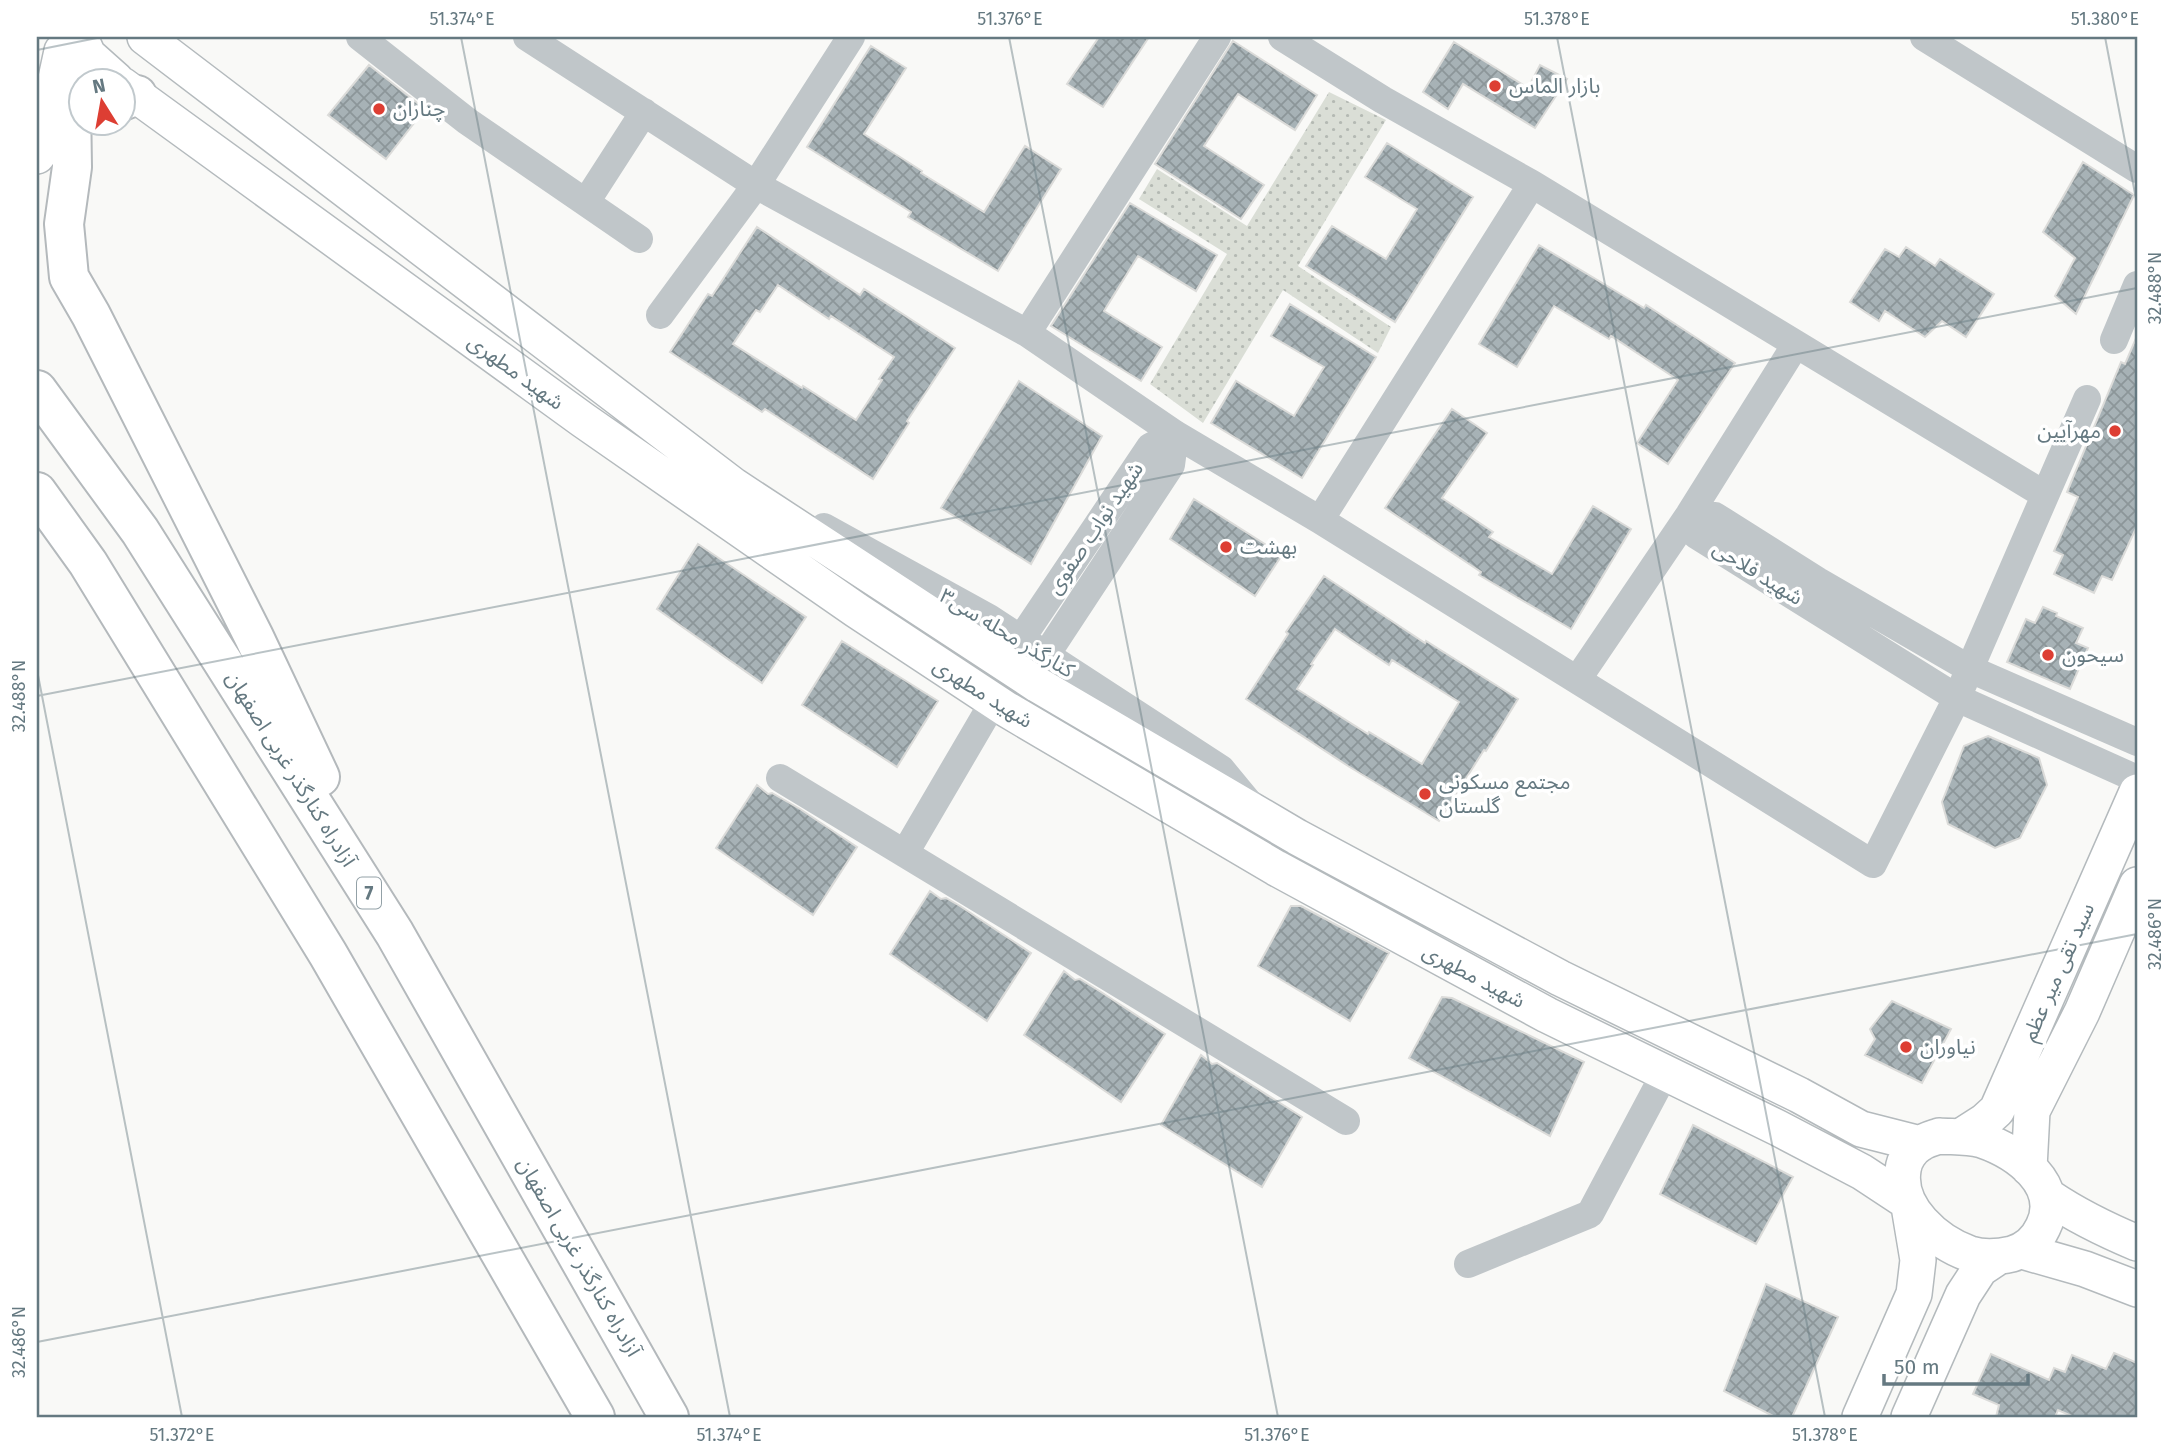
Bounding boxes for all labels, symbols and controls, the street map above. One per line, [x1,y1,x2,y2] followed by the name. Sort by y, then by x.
[429,8,495,30] text: 51.374°E
[977,8,1043,30] text: 51.376°E
[1524,8,1590,30] text: 51.378°E
[2071,8,2139,30] text: 51.380°E
[66,66,136,136] north arrow
[90,73,107,98] text: N
[1509,73,1600,99] place label: بازار الماس
[1487,78,1503,94] marker: بازار الماس
[393,96,445,122] place label: چناران
[371,101,387,117] marker: چناران
[2144,252,2166,324] text: 32.488°N
[463,328,569,416] street label: شهید مطهری
[2037,418,2101,444] place label: مهرآیین
[2107,423,2123,439] marker: مهرآیین
[1041,457,1149,599] street label: شهید نواب صفوی
[1240,534,1297,560] place label: بهشت
[1708,535,1808,611] street label: شهید فلاحی
[1218,539,1234,555] marker: بهشت
[935,583,1079,684] street label: کنارگذر محله سی۳
[2062,642,2124,668] place label: سیحون
[2040,647,2056,663] marker: سیحون
[928,652,1038,734] street label: شهید مطهری
[8,660,30,732] text: 32.488°N
[220,666,362,872] street label: آزادراه کنارگذر غربی اصفهان
[1439,769,1571,819] place label: مجتمع مسکونی گلستان
[1417,786,1433,802] marker: مجتمع مسکونی گلستان
[357,878,381,908] road number: 7
[2144,898,2166,970] text: 32.486°N
[2016,899,2102,1046] street label: سید تقی میر عظم
[1418,938,1530,1014] street label: شهید مطهری
[1920,1034,1976,1060] place label: نیاوران
[1898,1039,1914,1055] marker: نیاوران
[511,1153,647,1362] street label: آزادراه کنارگذر غربی اصفهان
[8,1306,30,1378] text: 32.486°N
[1884,1342,2027,1386] scale bar
[1894,1354,1940,1380] text: 50 m
[150,1424,214,1446] text: 51.372°E
[696,1424,762,1446] text: 51.374°E
[1244,1424,1310,1446] text: 51.376°E
[1792,1424,1858,1446] text: 51.378°E

